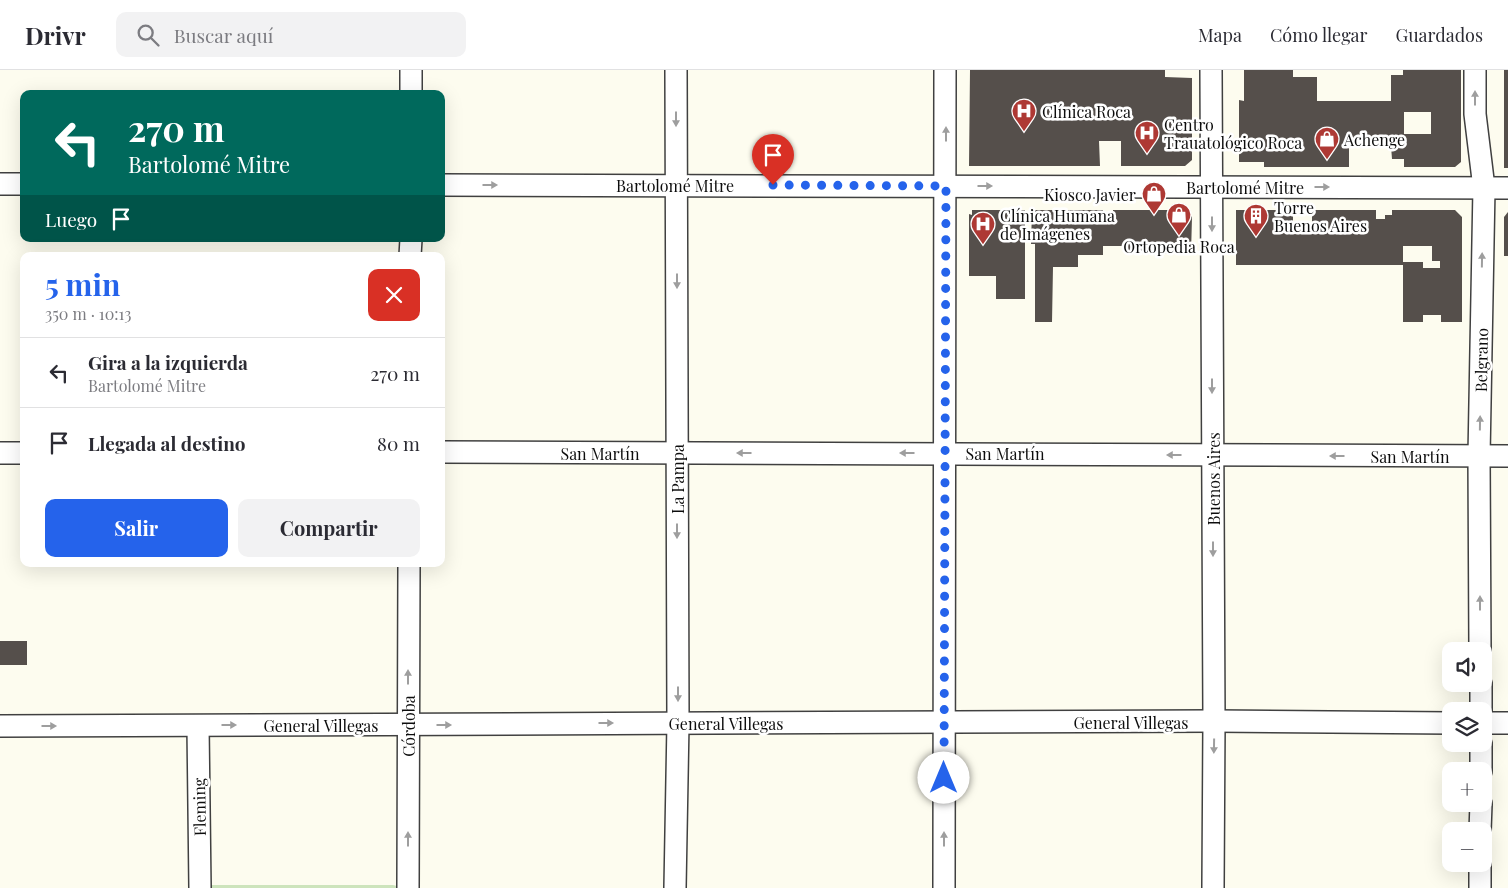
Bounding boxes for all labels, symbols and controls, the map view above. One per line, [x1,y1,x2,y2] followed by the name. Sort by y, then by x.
[116,12,466,57] search box
[25,19,86,51] text: Drivr
[134,21,162,49] icon: search
[174,22,273,48] text: Buscar aquí
[1198,23,1242,47] text: Mapa
[1270,23,1367,47] text: Cómo llegar
[1395,23,1483,47] text: Guardados
[1471,90,1479,106] one-way arrow
[1011,98,1037,132] hospital icon: Clínica Roca
[1042,101,1131,122] place label: Clínica Roca
[128,104,225,151] text: 270 m
[45,110,110,175] icon: left
[673,111,681,127] one-way arrow
[1164,114,1302,153] place label: Centro Trauatológico Roca
[1134,120,1160,154] hospital icon: Centro Trauatológico Roca
[942,126,950,142] one-way arrow
[1314,126,1340,160] shop icon: Achenge
[1343,129,1405,150] place label: Achenge
[752,134,794,185] pin
[759,141,787,169] icon: arrive
[128,149,290,179] text: Bartolomé Mitre
[616,175,734,196] street label: Bartolomé Mitre
[1186,177,1304,198] street label: Bartolomé Mitre
[482,181,498,189] one-way arrow
[1141,181,1167,215] shop icon: Kiosco Javier
[977,182,993,190] one-way arrow
[1315,183,1331,191] one-way arrow
[1044,184,1136,205] place label: Kiosco Javier
[1274,197,1367,236] place label: Torre Buenos Aires
[1166,202,1192,236] shop icon: Ortopedia Roca
[1243,203,1269,237] building icon: Torre Buenos Aires
[107,205,135,233] icon: arrive
[1000,205,1115,244] place label: Clínica Humana de Imágenes
[45,206,97,232] text: Luego
[970,211,996,245] hospital icon: Clínica Humana de Imágenes
[1208,216,1216,232] one-way arrow
[1123,236,1235,257] place label: Ortopedia Roca
[1479,252,1487,268] one-way arrow
[45,264,120,304] text: 5 min
[368,269,420,321] button: close
[673,273,681,289] one-way arrow
[45,303,131,324] text: 350 m · 10:13
[1470,327,1492,392] street label: Belgrano
[88,349,248,375] text: Gira a la izquierda
[45,359,73,387] icon: left
[370,360,420,386] text: 270 m
[88,375,206,396] text: Bartolomé Mitre
[1208,378,1216,394] one-way arrow
[1476,414,1484,430] one-way arrow
[45,429,73,457] icon: arrive
[88,430,246,456] text: Llegada al destino
[377,430,420,456] text: 80 m
[1203,432,1224,526] street label: Buenos Aires
[561,443,640,464] street label: San Martín
[966,443,1045,464] street label: San Martín
[667,444,688,514] street label: La Pampa
[1371,446,1450,467] street label: San Martín
[736,449,752,457] one-way arrow
[899,449,915,457] one-way arrow
[1166,451,1182,459] one-way arrow
[1329,452,1345,460] one-way arrow
[45,499,228,557] button: Salir
[238,499,420,557] button: Compartir
[673,523,681,539] one-way arrow
[1209,541,1217,557] one-way arrow
[1476,594,1484,610] one-way arrow
[1442,642,1492,872] map controls
[1442,642,1492,692] button: sound
[404,669,412,685] one-way arrow
[674,686,682,702] one-way arrow
[398,695,419,757] street label: Córdoba
[1442,702,1492,752] button: layers
[1074,712,1188,733] street label: General Villegas
[669,713,783,734] street label: General Villegas
[264,715,378,736] street label: General Villegas
[598,719,614,727] one-way arrow
[221,721,237,729] one-way arrow
[436,721,452,729] one-way arrow
[41,722,57,730] one-way arrow
[1210,738,1218,754] one-way arrow
[917,751,969,803] position arrow
[1442,762,1492,812] button: +
[188,777,210,836] street label: Fleming
[1442,822,1492,872] button: −
[404,831,412,847] one-way arrow
[940,831,948,847] one-way arrow

